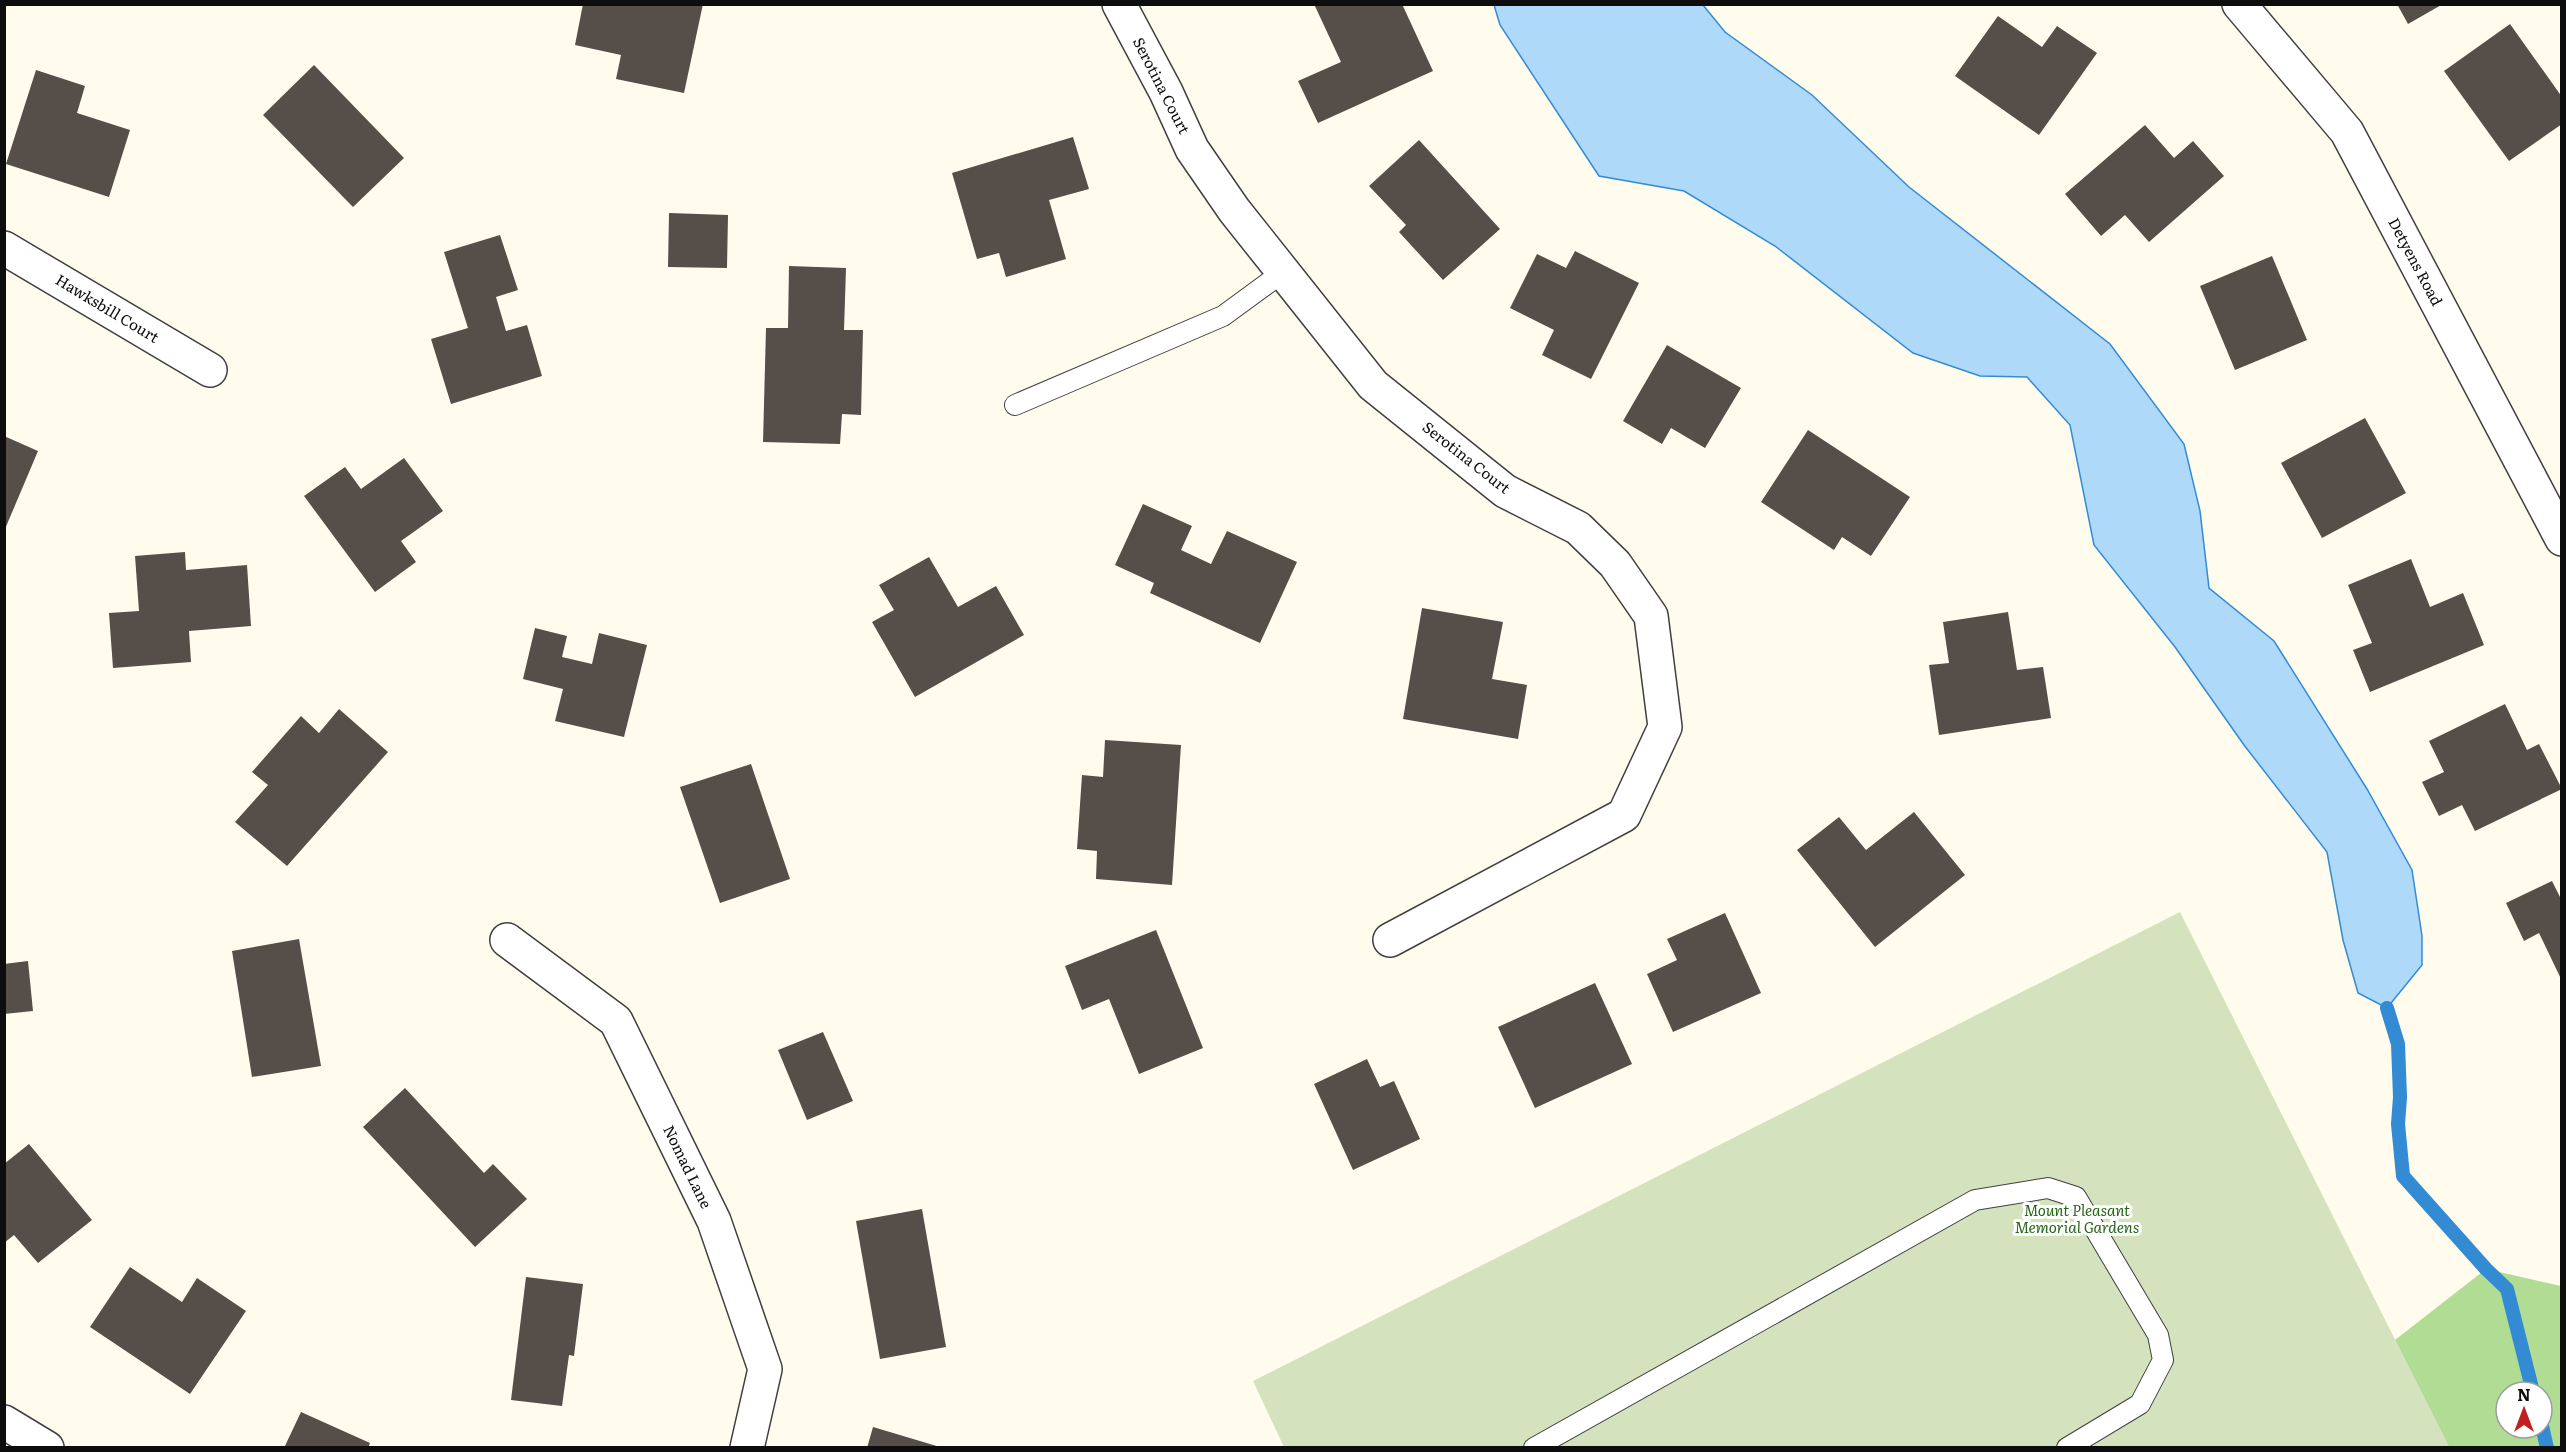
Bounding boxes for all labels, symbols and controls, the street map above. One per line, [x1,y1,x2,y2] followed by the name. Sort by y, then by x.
[1128,33,1197,138] street label: Serotina Court
[2383,213,2449,309] street label: Detyens Road
[52,268,164,348] street label: Hawksbill Court
[1418,415,1516,499] street label: Serotina Court
[658,1121,719,1212] street label: Nomad Lane
[2015,1198,2139,1238] park label: Mount Pleasant Memorial Gardens
[2494,1380,2554,1440] north arrow
[2517,1382,2531,1406] text: N

